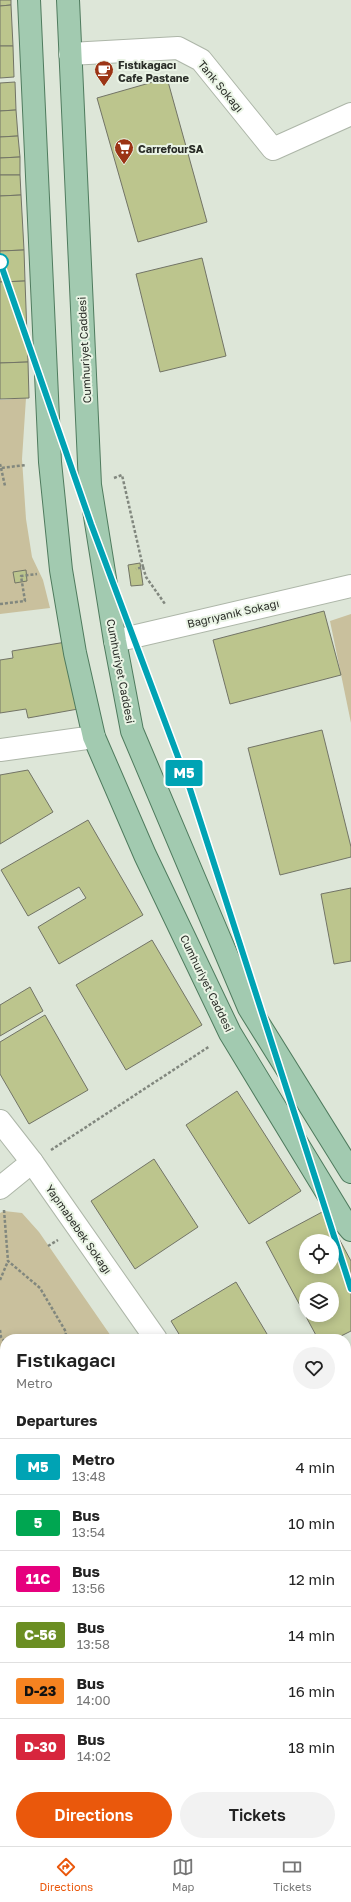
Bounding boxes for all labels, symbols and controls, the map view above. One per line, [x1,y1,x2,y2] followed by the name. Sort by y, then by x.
[118,58,190,84] place label: Fıstıkağacı Cafe Pastane
[196,58,246,114] street label: Tank Sokağı
[93,59,115,87] cafe icon: Fıstıkağacı Cafe Pastane
[113,137,135,165] supermarket icon: CarrefourSA
[138,142,204,155] place label: CarrefourSA
[0,253,9,271] unlabelled marker
[75,296,93,403] street label: Cumhuriyet Caddesi
[186,596,280,630] street label: Bağrıyanık Sokağı
[104,618,138,724] street label: Cumhuriyet Caddesi
[166,760,202,786] line badge: M5
[174,764,195,781] text: M5
[178,932,236,1034] street label: Cumhuriyet Caddesi
[43,1182,115,1276] street label: Yapmabebek Sokağı
[299,1234,339,1322] map controls
[299,1234,339,1274] button: locate
[299,1282,339,1322] button: layers
[293,1347,335,1389] button: heart
[16,1348,116,1371] text: Fıstıkağacı
[16,1375,53,1391] text: Metro
[16,1411,97,1429] text: Departures
[72,1450,115,1468] text: Metro
[28,1458,49,1475] text: M5
[296,1458,335,1476] text: 4 min
[72,1468,106,1484] text: 13:48
[72,1506,100,1524] text: Bus
[34,1514,42,1531] text: 5
[288,1514,335,1532] text: 10 min
[72,1524,105,1540] text: 13:54
[72,1562,100,1580] text: Bus
[26,1570,50,1587] text: 11C
[289,1570,335,1588] text: 12 min
[72,1580,105,1596] text: 13:56
[77,1618,105,1636] text: Bus
[24,1626,57,1643] text: C-56
[288,1626,335,1644] text: 14 min
[77,1636,110,1652] text: 13:58
[76,1674,104,1692] text: Bus
[24,1682,56,1699] text: D-23
[288,1682,335,1700] text: 16 min
[76,1692,111,1708] text: 14:00
[77,1730,105,1748] text: Bus
[24,1738,57,1755] text: D-30
[288,1738,335,1756] text: 18 min
[77,1748,111,1764] text: 14:02
[16,1792,172,1838] button: Directions
[180,1792,335,1838] button: Tickets
[39,1856,93,1893] tab: Directions
[172,1856,194,1893] tab: Map
[273,1856,312,1893] tab: Tickets

